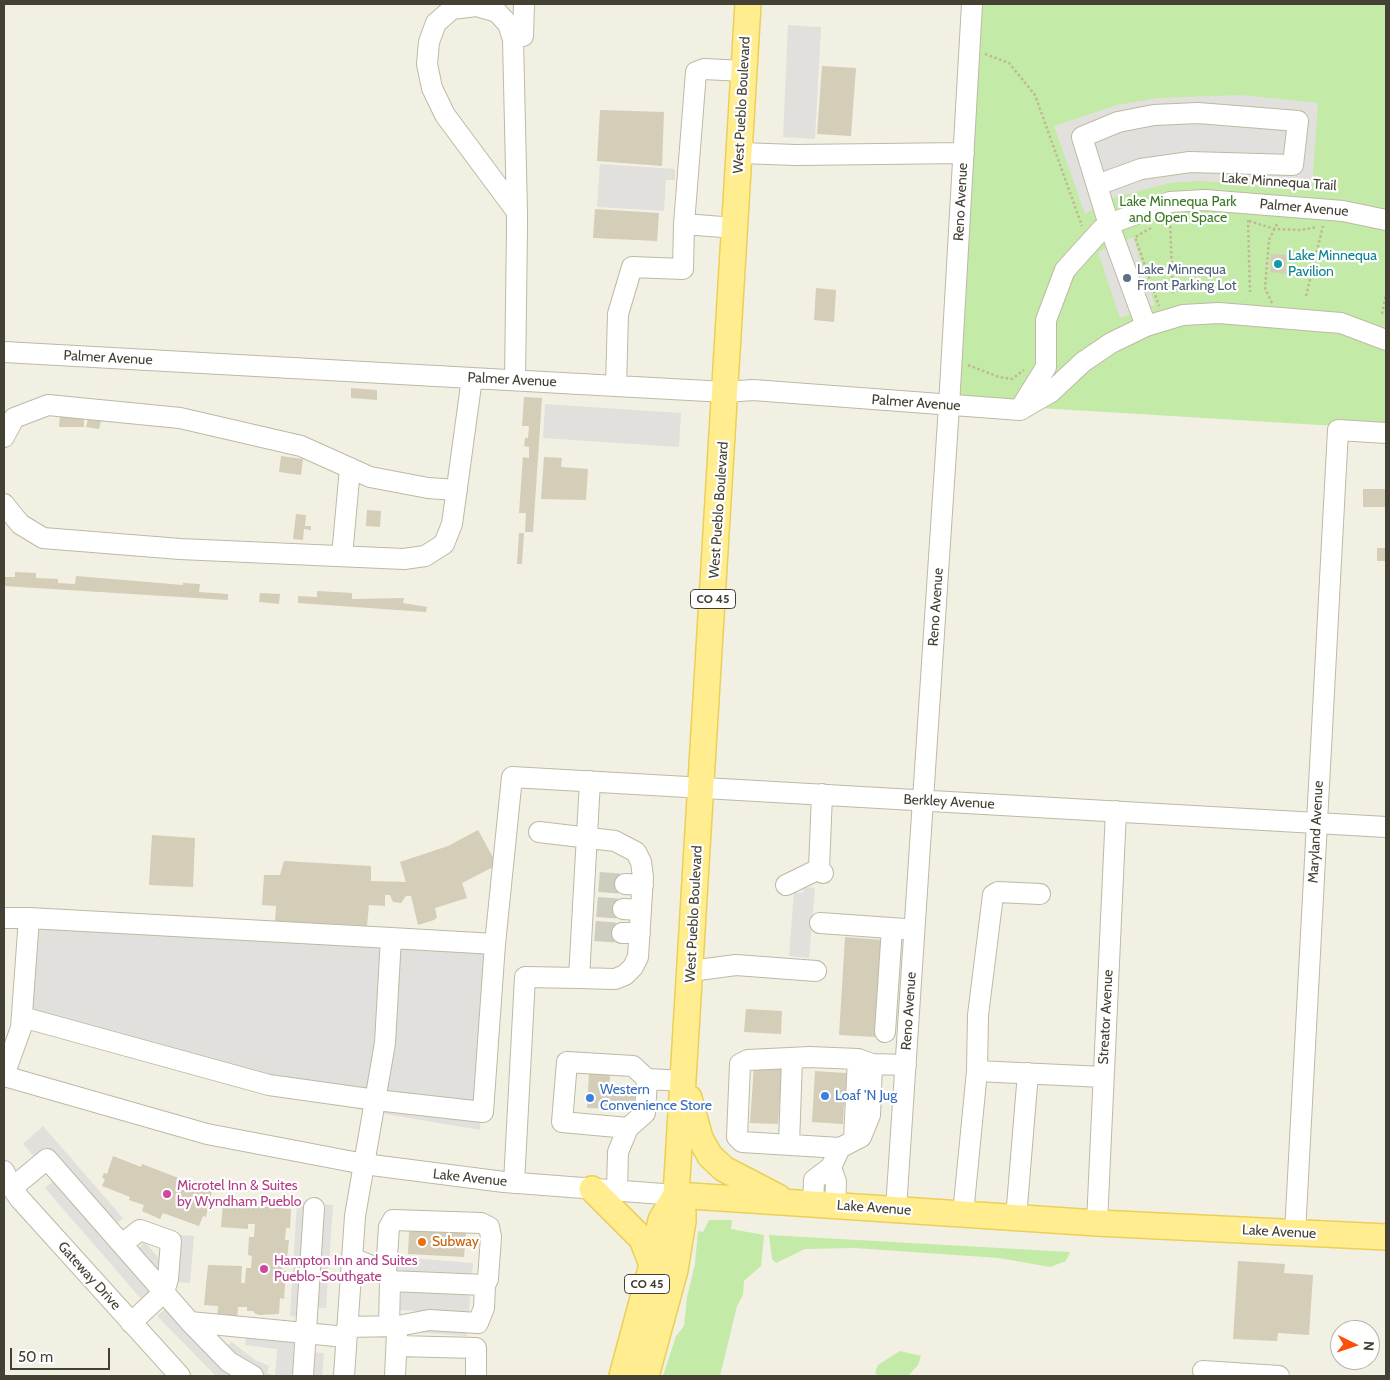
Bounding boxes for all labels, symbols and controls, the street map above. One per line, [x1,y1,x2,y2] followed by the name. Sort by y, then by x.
[730,36,754,174] street label: West Pueblo Boulevard
[951,162,971,242] street label: Reno Avenue
[1221,170,1337,194] street label: Lake Minnequa Trail
[1119,194,1237,226] park label: Lake Minnequa Park and Open Space
[1259,196,1349,220] street label: Palmer Avenue
[1288,248,1377,280] place label: Lake Minnequa Pavilion
[1272,258,1284,270] marker: Lake Minnequa Pavilion
[1137,262,1237,294] place label: Lake Minnequa Front Parking Lot
[1121,272,1133,284] marker: Lake Minnequa Front Parking Lot
[63,347,153,369] street label: Palmer Avenue
[467,369,557,391] street label: Palmer Avenue
[871,392,961,414] street label: Palmer Avenue
[706,441,732,579] street label: West Pueblo Boulevard
[925,567,947,647] street label: Reno Avenue
[690,590,736,608] road number: CO 45
[1305,780,1327,884] street label: Maryland Avenue
[903,791,995,813] street label: Berkley Avenue
[682,845,706,983] street label: West Pueblo Boulevard
[1095,969,1117,1065] street label: Streator Avenue
[898,971,920,1051] street label: Reno Avenue
[600,1082,712,1114] place label: Western Convenience Store
[835,1088,897,1104] place label: Loaf 'N Jug
[819,1090,831,1102] marker: Loaf 'N Jug
[584,1092,596,1104] marker: Western Convenience Store
[432,1166,508,1190] street label: Lake Avenue
[177,1178,302,1210] place label: Microtel Inn & Suites by Wyndham Pueblo
[161,1188,173,1200] marker: Microtel Inn & Suites by Wyndham Pueblo
[836,1197,912,1219] street label: Lake Avenue
[1241,1222,1317,1242] street label: Lake Avenue
[432,1234,479,1250] place label: Subway
[416,1236,428,1248] marker: Subway
[54,1238,124,1314] street label: Gateway Drive
[274,1253,418,1285] place label: Hampton Inn and Suites Pueblo-Southgate
[258,1263,270,1275] marker: Hampton Inn and Suites Pueblo-Southgate
[624,1274,670,1294] road number: CO 45
[1330,1320,1380,1370] north arrow
[12,1338,112,1370] scale bar
[1360,1340,1378,1352] text: N
[18,1348,53,1366] text: 50 m

